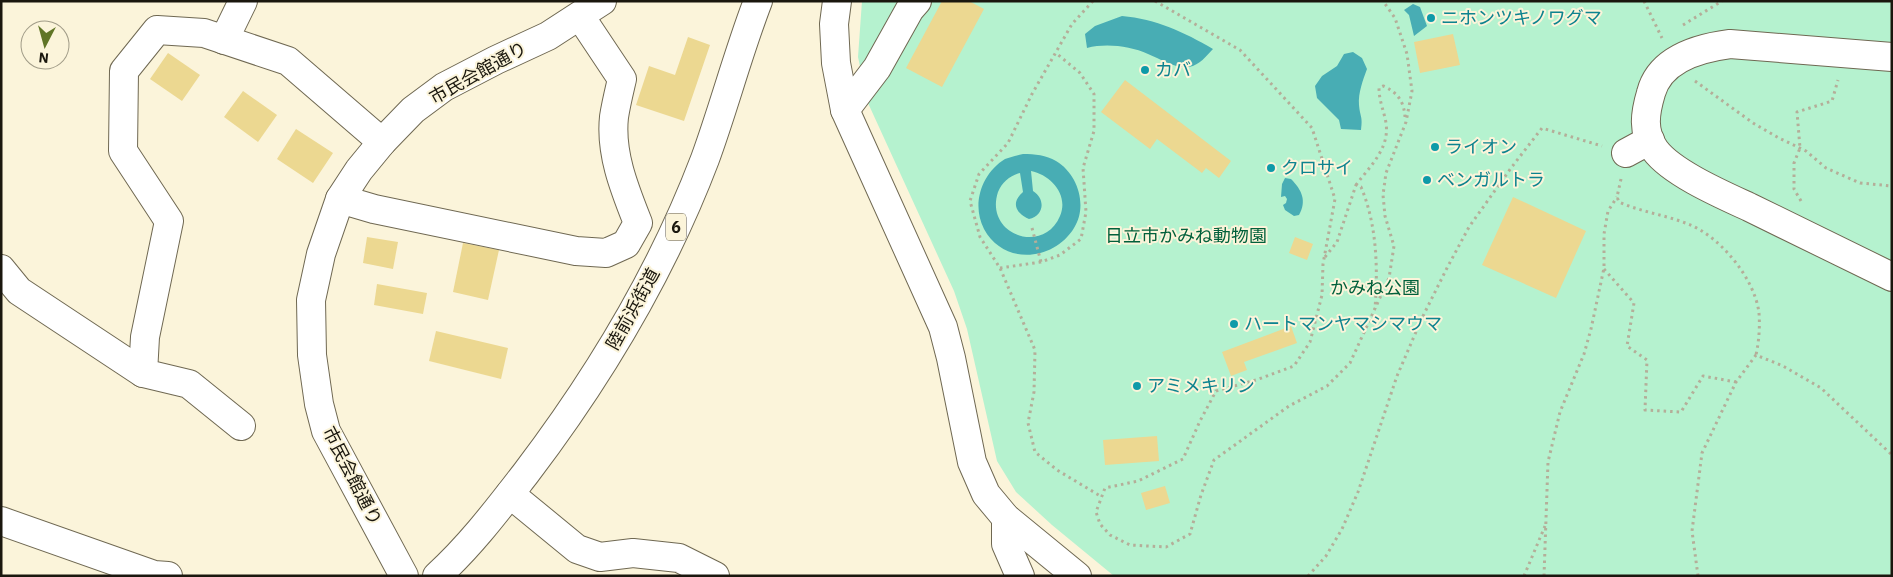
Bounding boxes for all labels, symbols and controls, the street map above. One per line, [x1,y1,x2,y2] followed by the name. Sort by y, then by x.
[1441,6,1602,29] place label: ニホンツキノワグマ
[1425,12,1437,24] marker: ニホンツキノワグマ
[20,20,70,70] north arrow
[425,36,531,109] street label: 市民会館通り
[38,48,50,67] text: N
[1155,58,1191,81] place label: カバ
[1139,64,1151,76] marker: カバ
[1445,135,1517,158] place label: ライオン
[1429,141,1441,153] marker: ライオン
[1281,156,1353,179] place label: クロサイ
[1265,162,1277,174] marker: クロサイ
[1437,168,1545,191] place label: ベンガルトラ
[1421,174,1433,186] marker: ベンガルトラ
[666,213,686,240] road number: 6
[1105,224,1267,247] park label: 日立市かみね動物園
[601,264,664,354] street label: 陸前浜街道
[1330,276,1420,299] park label: かみね公園
[1244,312,1442,335] place label: ハートマンヤマシマウマ
[1228,318,1240,330] marker: ハートマンヤマシマウマ
[1147,374,1255,397] place label: アミメキリン
[1131,380,1143,392] marker: アミメキリン
[318,422,387,529] street label: 市民会館通り

